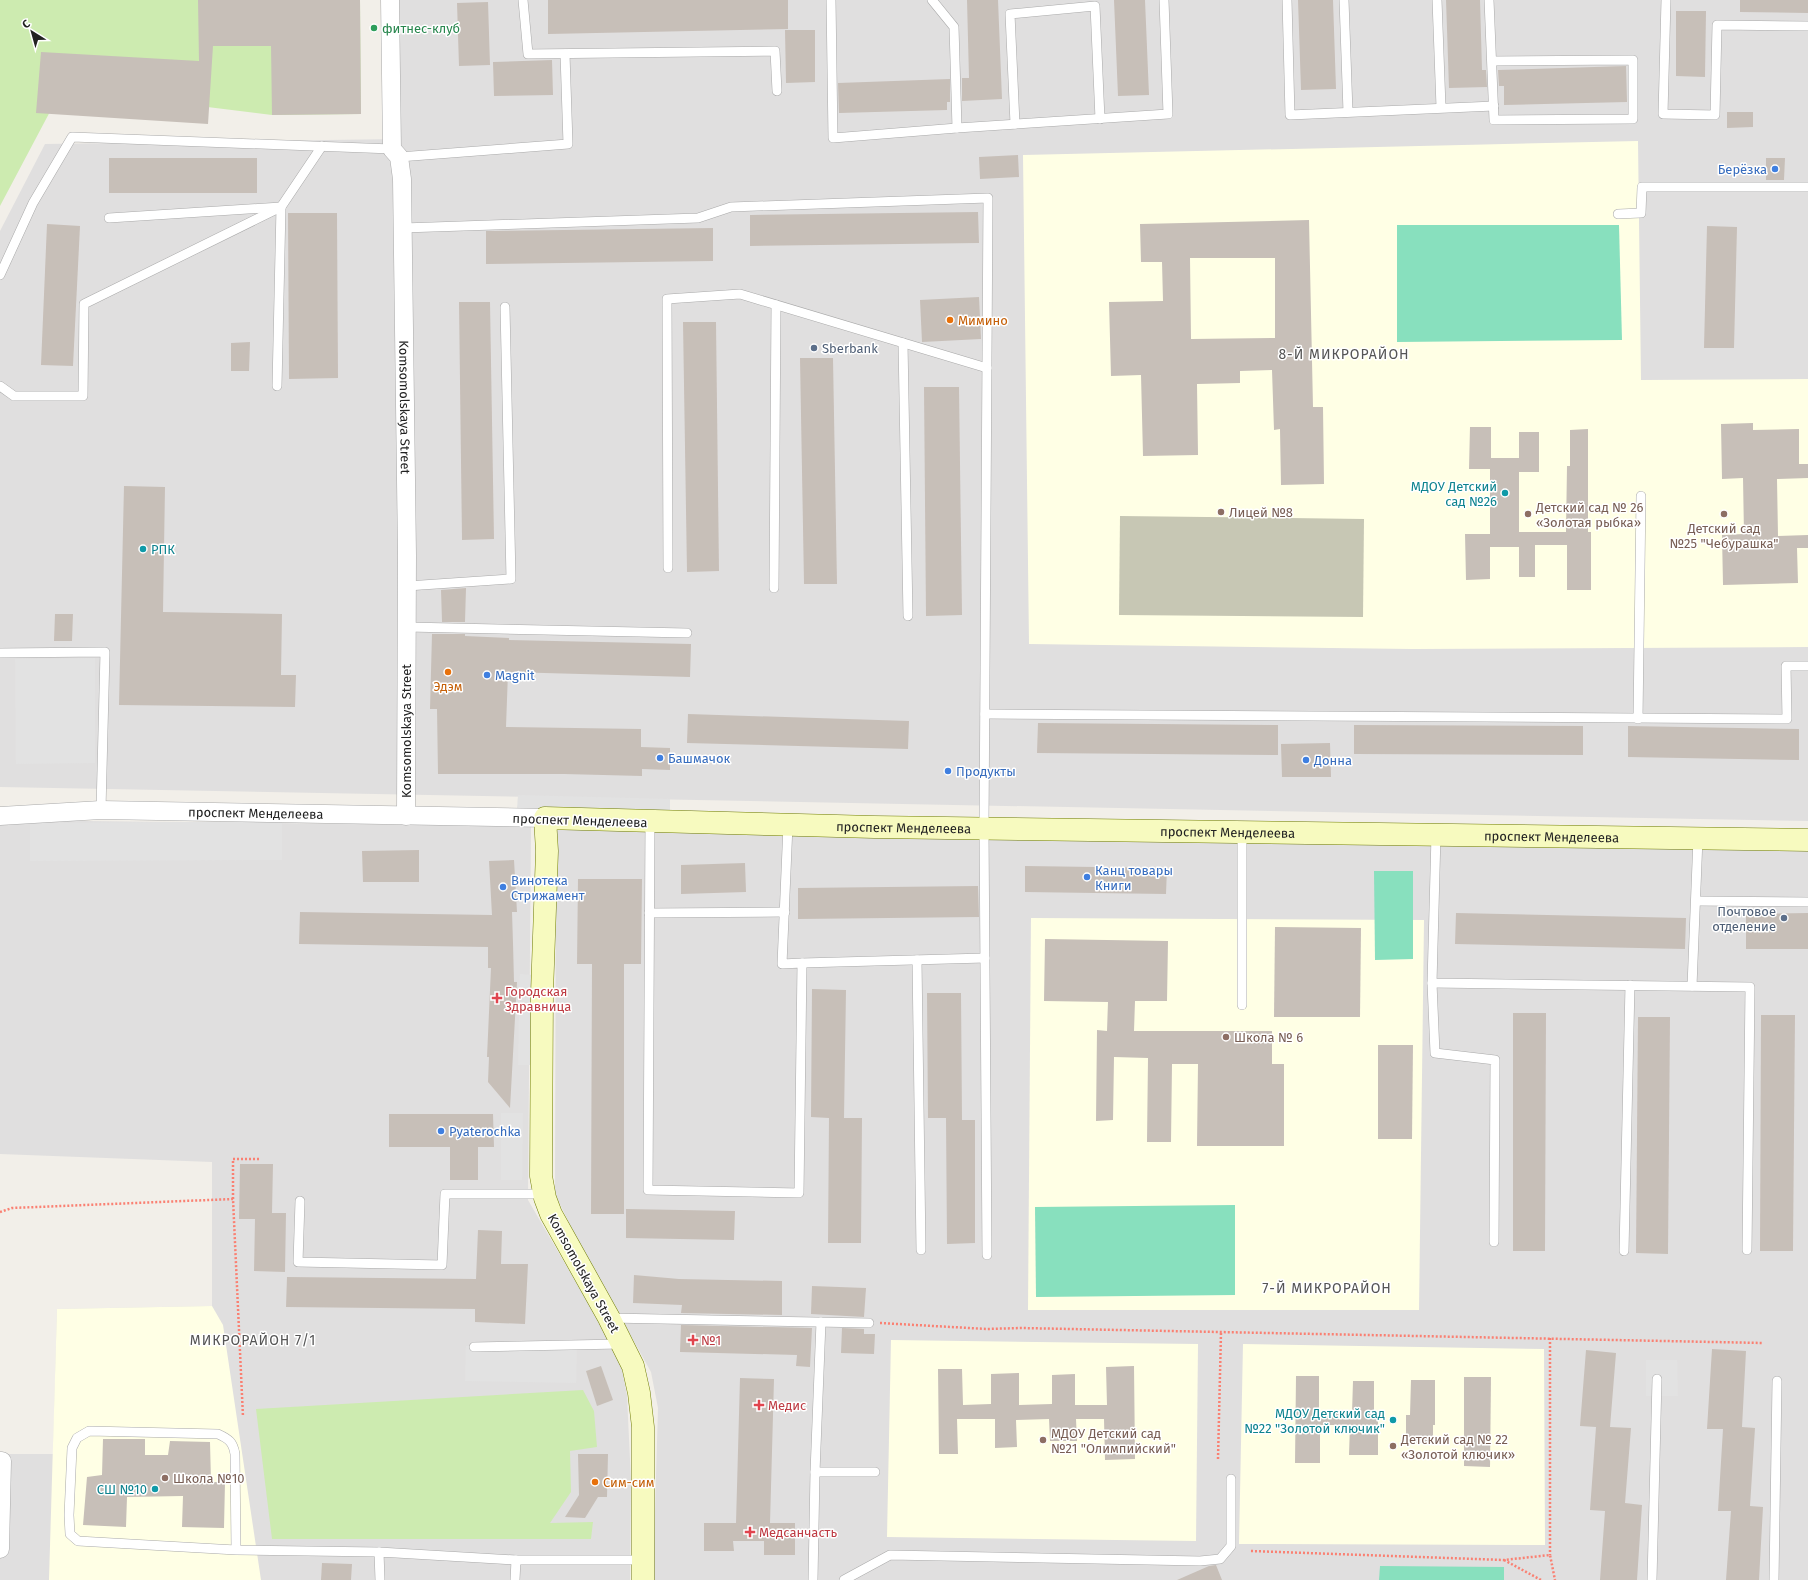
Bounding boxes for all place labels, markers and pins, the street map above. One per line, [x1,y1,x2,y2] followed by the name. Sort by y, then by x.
[382,21,460,36] place label: фитнес-клуб
[369,23,379,33] marker: фитнес-клуб
[1718,162,1767,177] place label: Берёзка
[1770,164,1780,174] marker: Берёзка
[958,313,1008,328] place label: Мимино
[945,315,955,325] marker: Мимино
[822,341,878,356] place label: Sberbank
[809,343,819,353] marker: Sberbank
[1411,479,1497,509] place label: МДОУ Детский сад №26
[1500,488,1510,498] marker: МДОУ Детский сад №26
[1535,500,1644,530] place label: Детский сад № 26 «Золотая рыбка»
[1229,505,1293,520] place label: Лицей №8
[1216,507,1226,517] marker: Лицей №8
[1523,509,1533,519] marker: Детский сад № 26 «Золотая рыбка»
[1719,509,1729,519] marker: Детский сад №25 "Чебурашка"
[1669,521,1779,551] place label: Детский сад №25 "Чебурашка"
[151,542,175,557] place label: РПК
[138,544,148,554] marker: РПК
[443,667,453,677] marker: Эдэм
[495,668,535,683] place label: Magnit
[482,670,492,680] marker: Magnit
[433,679,463,694] place label: Эдэм
[668,751,731,766] place label: Башмачок
[655,753,665,763] marker: Башмачок
[1313,753,1352,768] place label: Донна
[1301,755,1311,765] marker: Донна
[956,764,1016,779] place label: Продукты
[943,766,953,776] marker: Продукты
[1095,863,1173,893] place label: Канц товары Книги
[1082,872,1092,882] marker: Канц товары Книги
[511,873,585,903] place label: Винотека Стрижамент
[498,882,508,892] marker: Винотека Стрижамент
[1712,904,1776,934] place label: Почтовое отделение
[1779,913,1789,923] marker: Почтовое отделение
[505,984,571,1014] place label: Городская Здравница
[492,993,502,1003] marker: Городская Здравница
[1234,1030,1303,1045] place label: Школа № 6
[1221,1032,1231,1042] marker: Школа № 6
[449,1124,521,1139] place label: Pyaterochka
[436,1126,446,1136] marker: Pyaterochka
[701,1333,721,1348] place label: №1
[688,1335,698,1345] marker: №1
[768,1398,806,1413] place label: Медис
[753,1399,765,1411] marker: Медис
[1244,1406,1385,1436] place label: МДОУ Детский сад №22 "Золотой ключик"
[1388,1415,1398,1425] marker: МДОУ Детский сад №22 "Золотой ключик"
[1051,1426,1176,1456] place label: МДОУ Детский сад №21 "Олимпийский"
[1400,1432,1515,1462] place label: Детский сад № 22 «Золотой ключик»
[1038,1435,1048,1445] marker: МДОУ Детский сад №21 "Олимпийский"
[1388,1441,1398,1451] marker: Детский сад № 22 «Золотой ключик»
[173,1471,245,1486] place label: Школа №10
[160,1473,170,1483] marker: Школа №10
[603,1475,655,1490] place label: Сим-сим
[590,1477,600,1487] marker: Сим-сим
[97,1482,147,1497] place label: СШ №10
[150,1484,160,1494] marker: СШ №10
[759,1525,837,1540] place label: Медсанчасть
[744,1526,756,1538] marker: Медсанчасть

